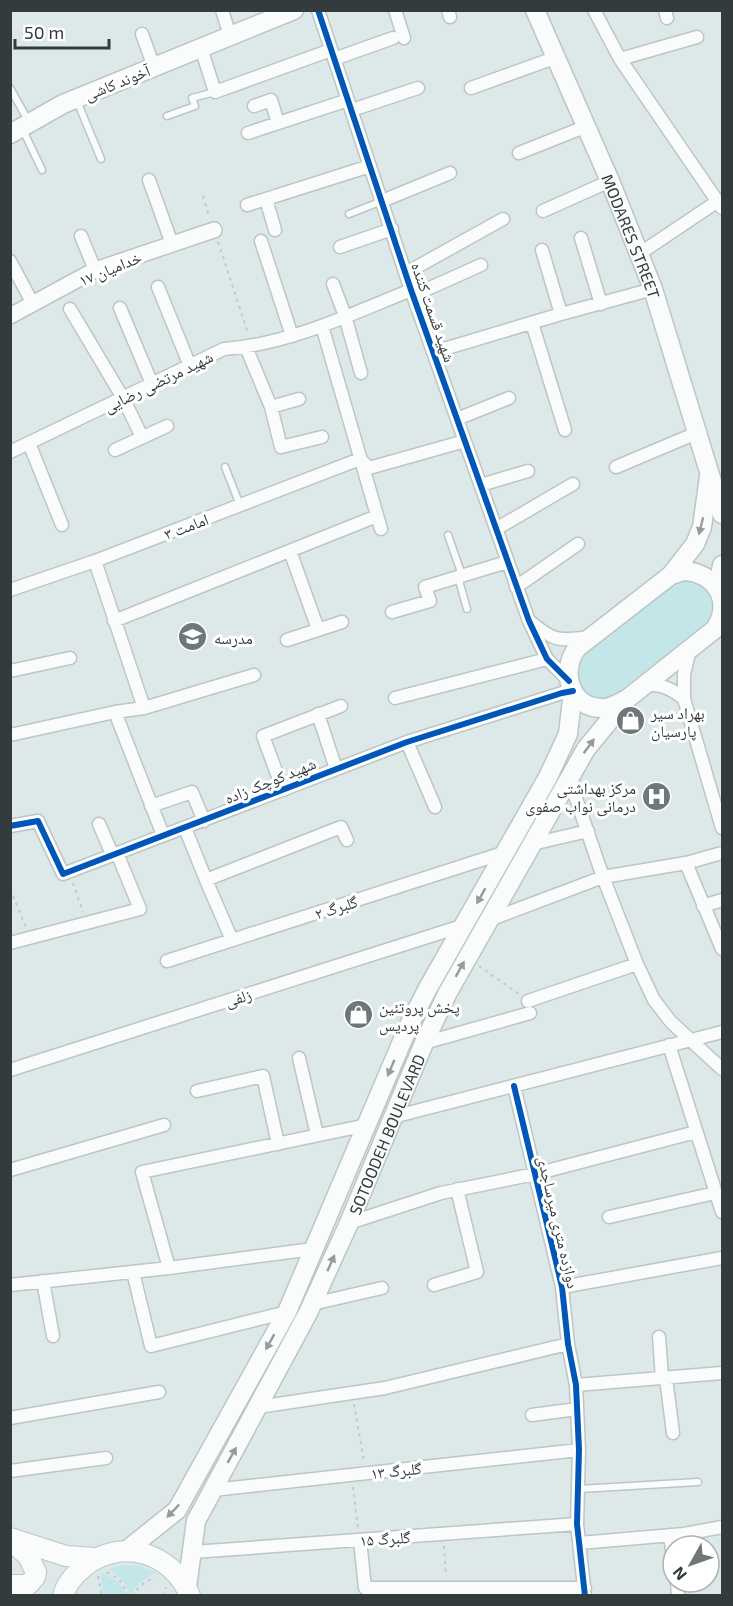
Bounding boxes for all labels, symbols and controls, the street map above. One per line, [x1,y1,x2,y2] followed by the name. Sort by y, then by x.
[15,12,110,50] scale bar
[24,21,64,43] text: 50 m
[81,60,154,106] street label: آخوند کاشی
[599,171,665,300] street label: MODARES STREET
[76,247,145,291] street label: خدامیان ۱۷
[407,260,460,365] street label: شهید قسمت کننده
[100,346,217,417] street label: شهید مرتضی رضایی
[161,509,211,543] street label: امامت ۳
[695,517,705,535] one-way arrow
[177,621,209,653] school or university icon: مدرسه
[214,628,253,648] place label: مدرسه
[650,703,705,742] place label: بهراد سیر پارسیان
[614,705,646,737] shop icon: بهراد سیر پارسیان
[583,738,596,754] one-way arrow
[221,753,319,808] street label: شهید کوچک زاده
[525,778,636,817] place label: مرکز بهداشتی درمانی نواب صفوی
[641,780,673,812] hospital icon: مرکز بهداشتی درمانی نواب صفوی
[476,888,487,904] one-way arrow
[312,891,361,924] street label: گلبرگ ۲
[455,960,465,977] one-way arrow
[222,984,254,1012] street label: زلفی
[379,997,460,1036] place label: پخش پروتئین پردیس
[342,999,374,1031] shop icon: پخش پروتئین پردیس
[344,1051,428,1217] street label: SOTOODEH BOULEVARD
[386,1060,396,1078] one-way arrow
[533,1154,584,1291] street label: دوازده متری میرساجدی
[326,1253,336,1271] one-way arrow
[265,1334,275,1351] one-way arrow
[227,1446,237,1463] one-way arrow
[370,1458,423,1483] street label: گلبرگ ۱۳
[167,1504,181,1518] one-way arrow
[359,1527,412,1550] street label: گلبرگ ۱۵
[661,1534,721,1594] north arrow
[668,1563,690,1584] text: N

